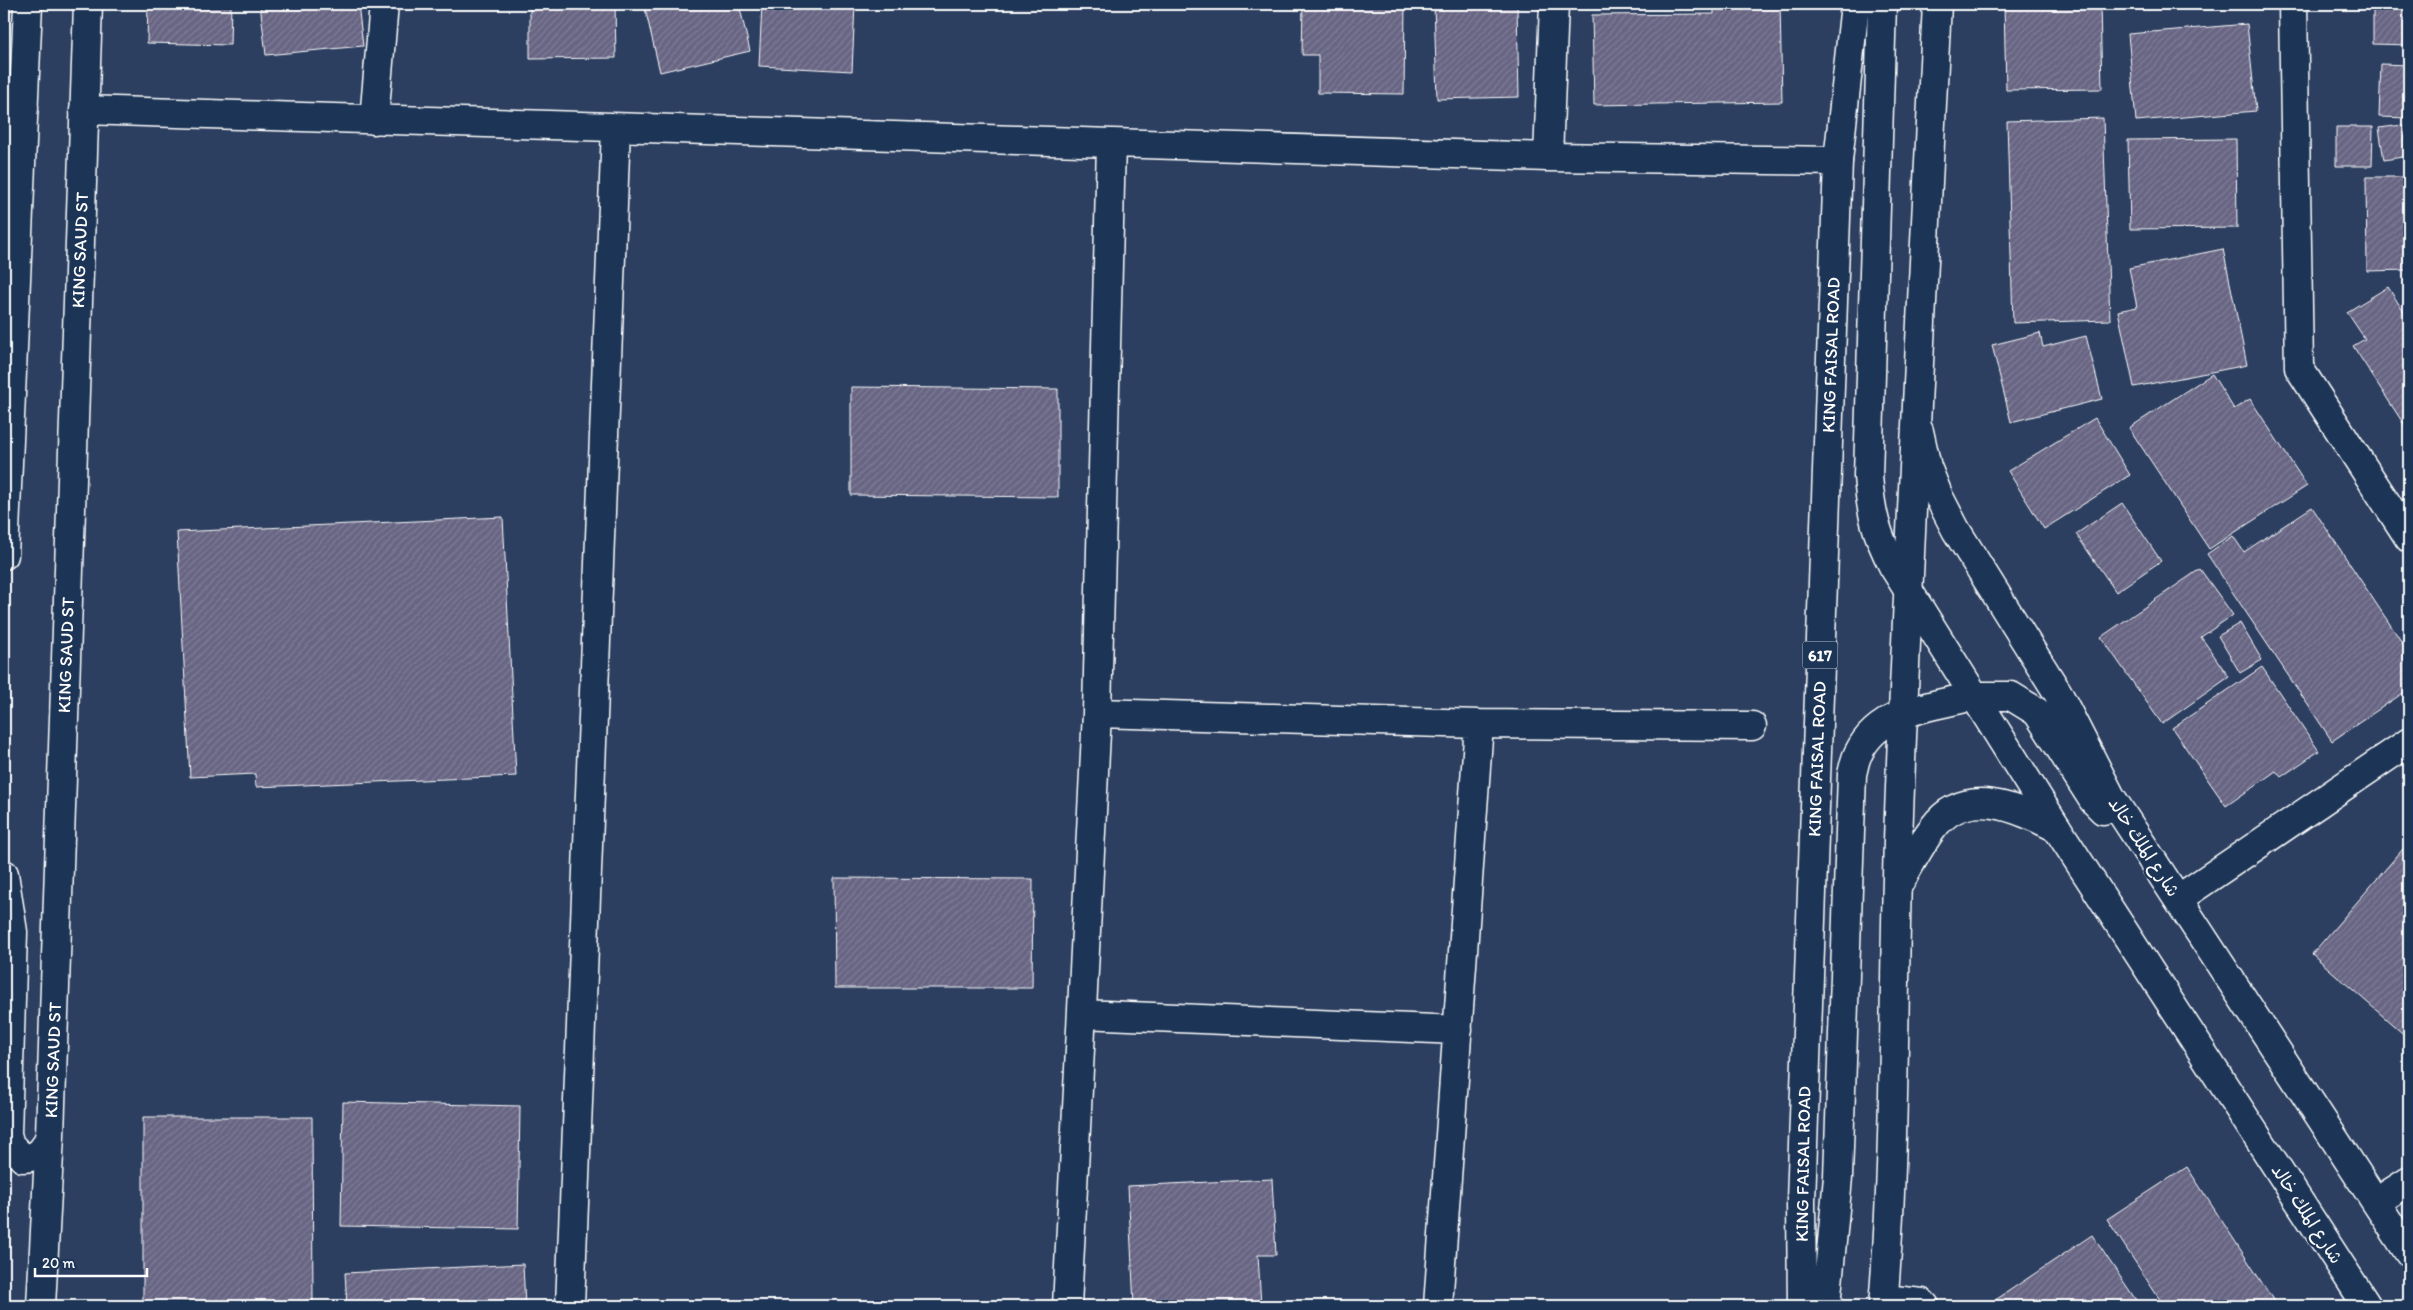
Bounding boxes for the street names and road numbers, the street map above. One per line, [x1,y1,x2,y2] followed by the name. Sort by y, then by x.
[67,192,93,308] street label: KING SAUD ST
[1817,277,1845,433] street label: KING FAISAL ROAD
[53,597,79,713] street label: KING SAUD ST
[1802,642,1838,668] road number: 617
[1803,681,1831,837] street label: KING FAISAL ROAD
[2103,793,2184,902] street label: شارع الملك خالد
[40,1002,66,1118] street label: KING SAUD ST
[1791,1086,1815,1242] street label: KING FAISAL ROAD
[2266,1160,2347,1269] street label: شارع الملك خالد

